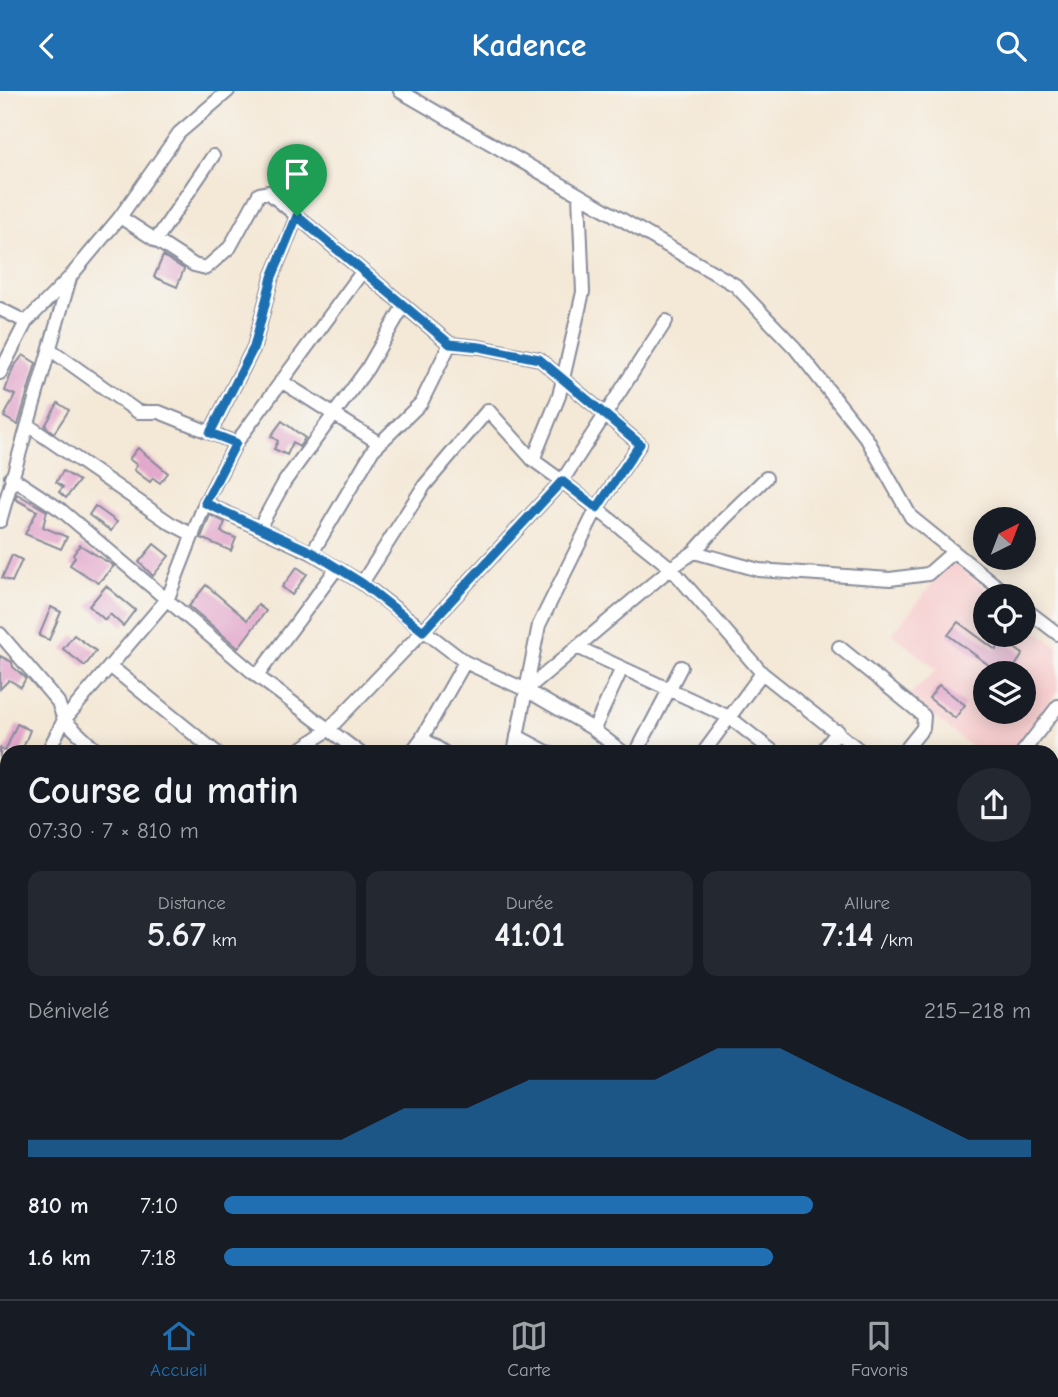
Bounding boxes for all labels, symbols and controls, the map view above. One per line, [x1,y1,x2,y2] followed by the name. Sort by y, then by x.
[28,27,66,65] icon: back
[472,27,586,64] text: Kadence
[992,27,1030,65] icon: search
[267,144,327,216] pin
[278,155,316,193] icon: arrive
[973,507,1036,571] north arrow
[973,507,1036,724] map controls
[973,584,1036,647] button: locate
[973,661,1036,724] button: layers
[957,768,1031,842] button: share
[28,769,299,813] text: Course du matin
[28,817,199,844] text: 07:30 · 7 × 810 m
[158,892,226,914] text: Distance
[506,892,553,914] text: Durée
[844,892,890,914] text: Allure
[147,914,206,955] text: 5.67
[494,914,565,955] text: 41:01
[821,914,874,955] text: 7:14
[206,929,237,951] text: km
[874,929,913,951] text: /km
[28,997,109,1024] text: Dénivelé
[924,997,1031,1024] text: 215–218 m
[28,1192,88,1219] text: 810 m
[140,1192,178,1219] text: 7:10
[28,1244,91,1271] text: 1.6 km
[140,1244,176,1271] text: 7:18
[150,1317,207,1381] tab: Accueil
[507,1317,551,1381] tab: Carte
[851,1317,908,1381] tab: Favoris

